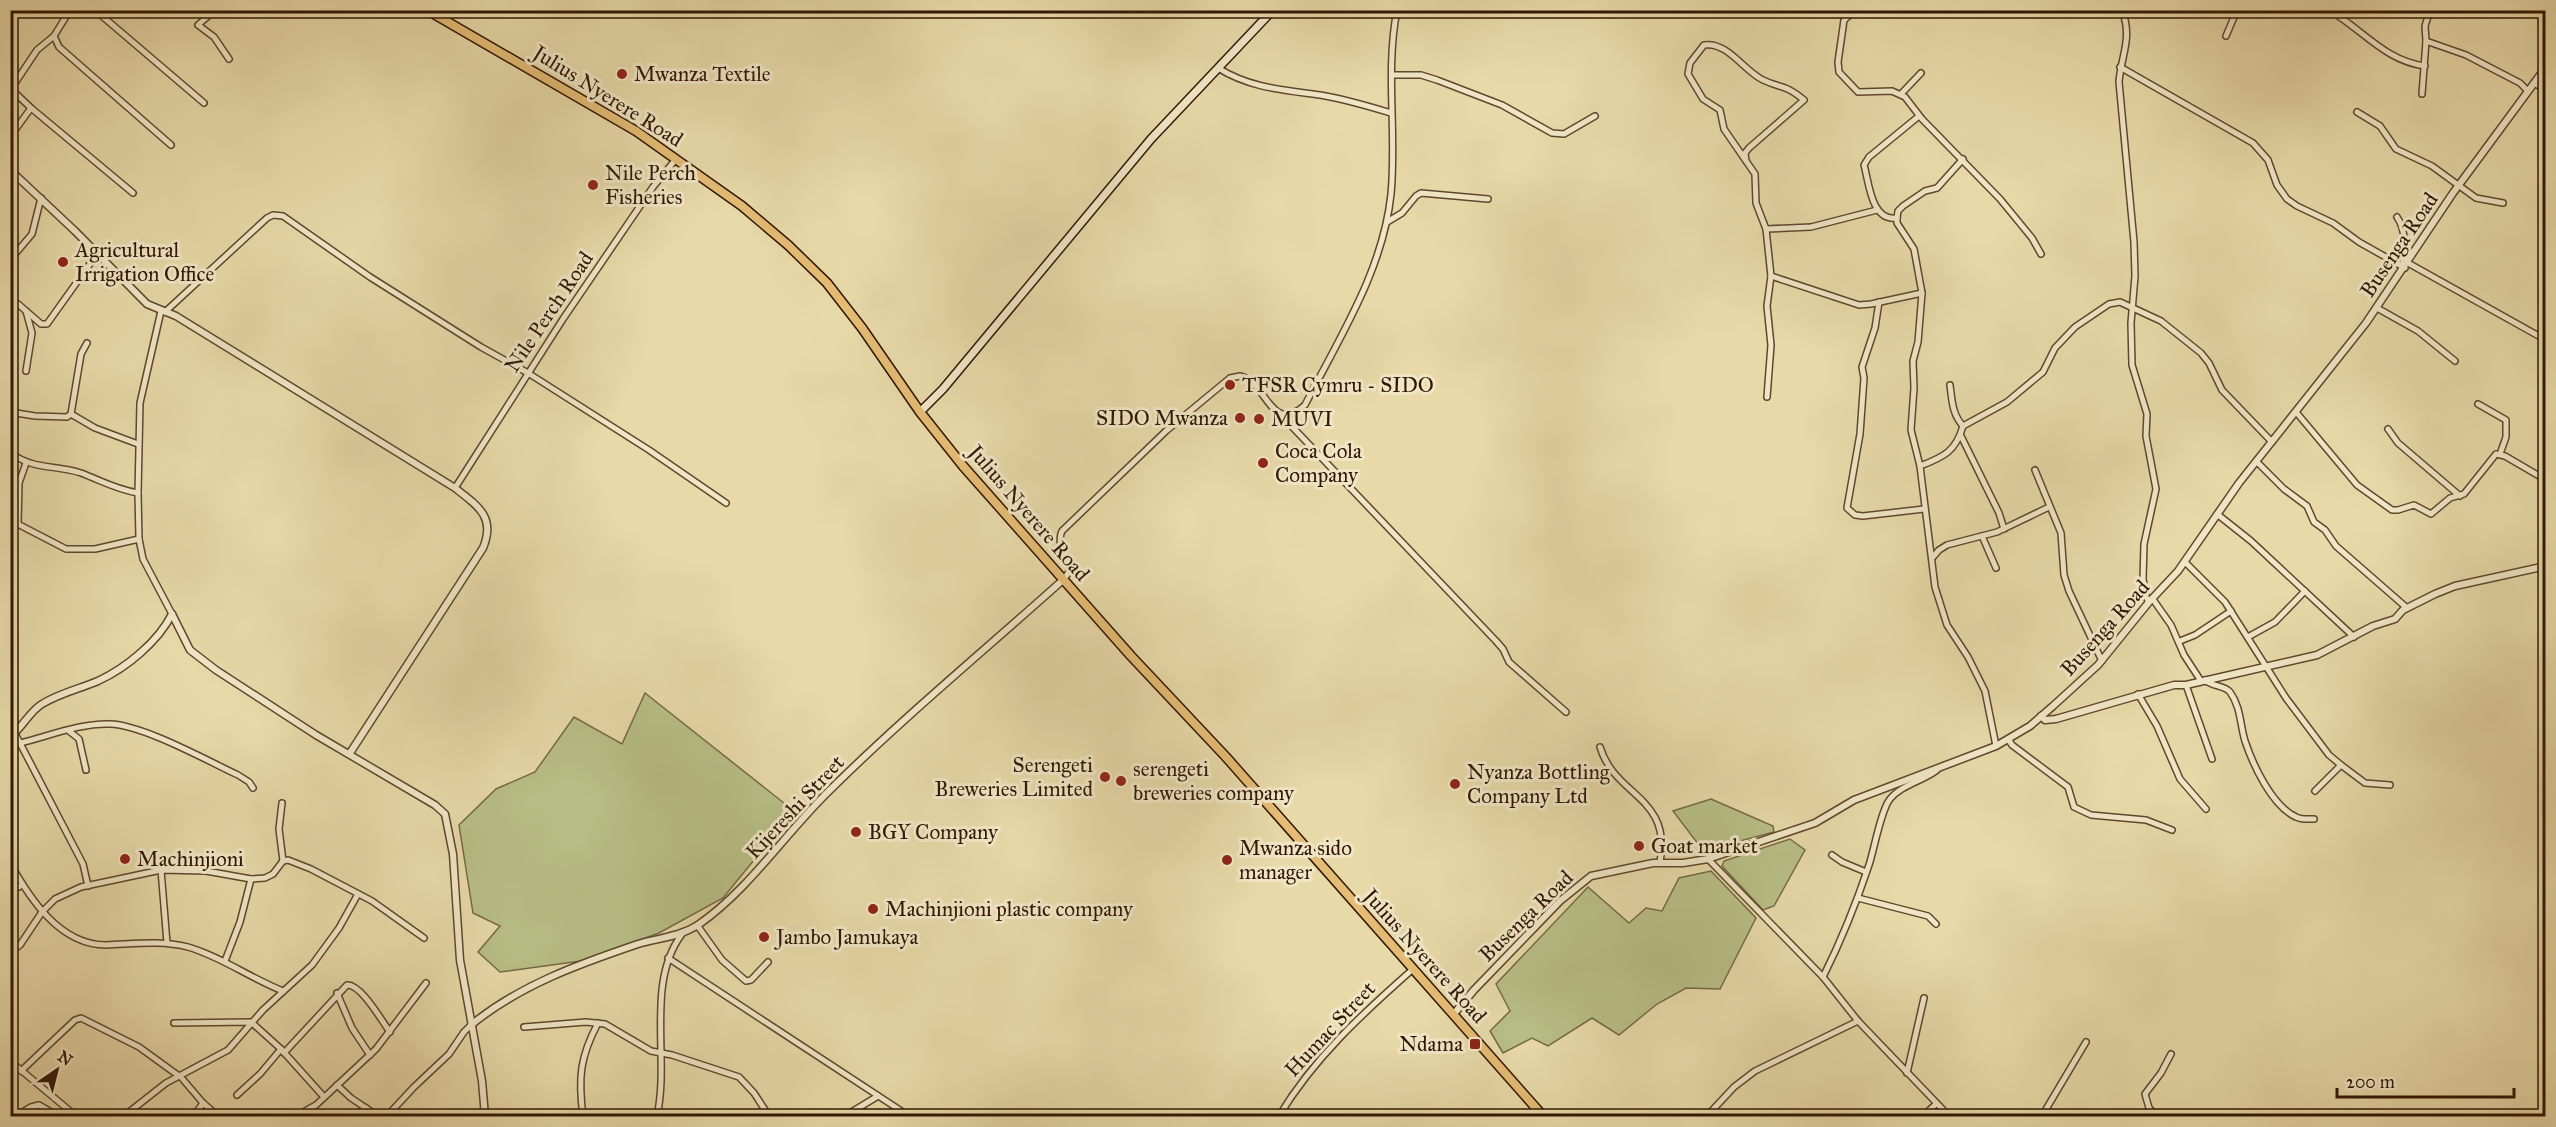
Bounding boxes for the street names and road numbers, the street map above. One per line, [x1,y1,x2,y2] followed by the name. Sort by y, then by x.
[527,38,688,153] street label: Julius Nyerere Road
[2354,187,2444,302] street label: Busenga Road
[499,246,599,377] street label: Nile Perch Road
[961,438,1095,587] street label: Julius Nyerere Road
[2055,574,2155,682] street label: Busenga Road
[740,749,850,864] street label: Kijereshi Street
[1474,864,1579,967] street label: Busenga Road
[1356,882,1492,1029] street label: Julius Nyerere Road
[1279,975,1381,1082] street label: Humac Street

